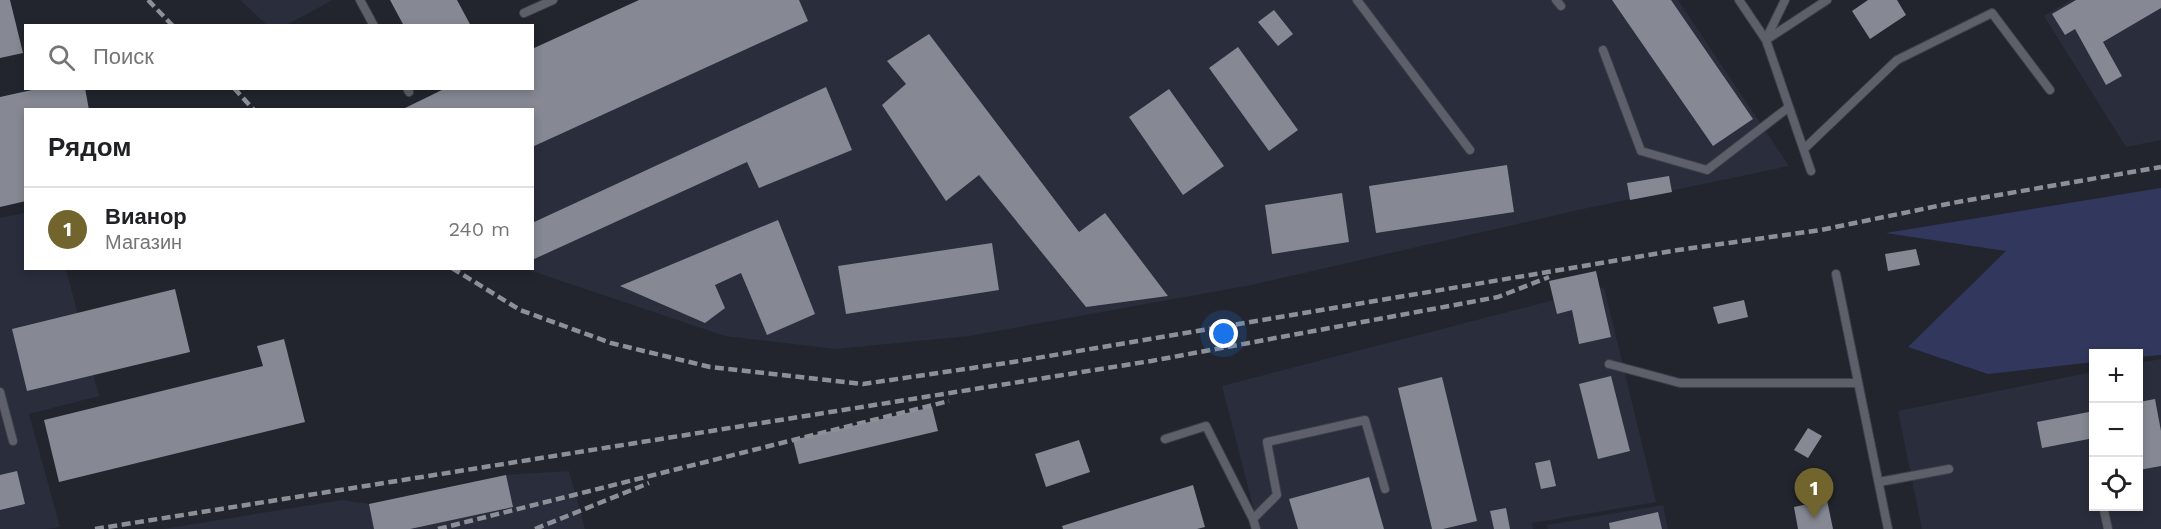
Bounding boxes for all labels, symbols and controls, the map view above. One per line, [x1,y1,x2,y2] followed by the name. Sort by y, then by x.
[24,24,534,90] search box
[45,41,78,74] icon: search
[93,44,154,69] text: Поиск
[48,132,131,162] text: Рядом
[105,204,187,229] text: Вианор
[63,217,72,241] text: 1
[448,217,510,241] text: 240 m
[105,230,182,254] text: Магазин
[1209,319,1238,348] your location
[2089,349,2143,511] map controls
[2089,349,2143,403] button: +
[2089,403,2143,457] button: −
[2089,457,2143,511] button: locate
[1794,468,1834,518] pin: 1

